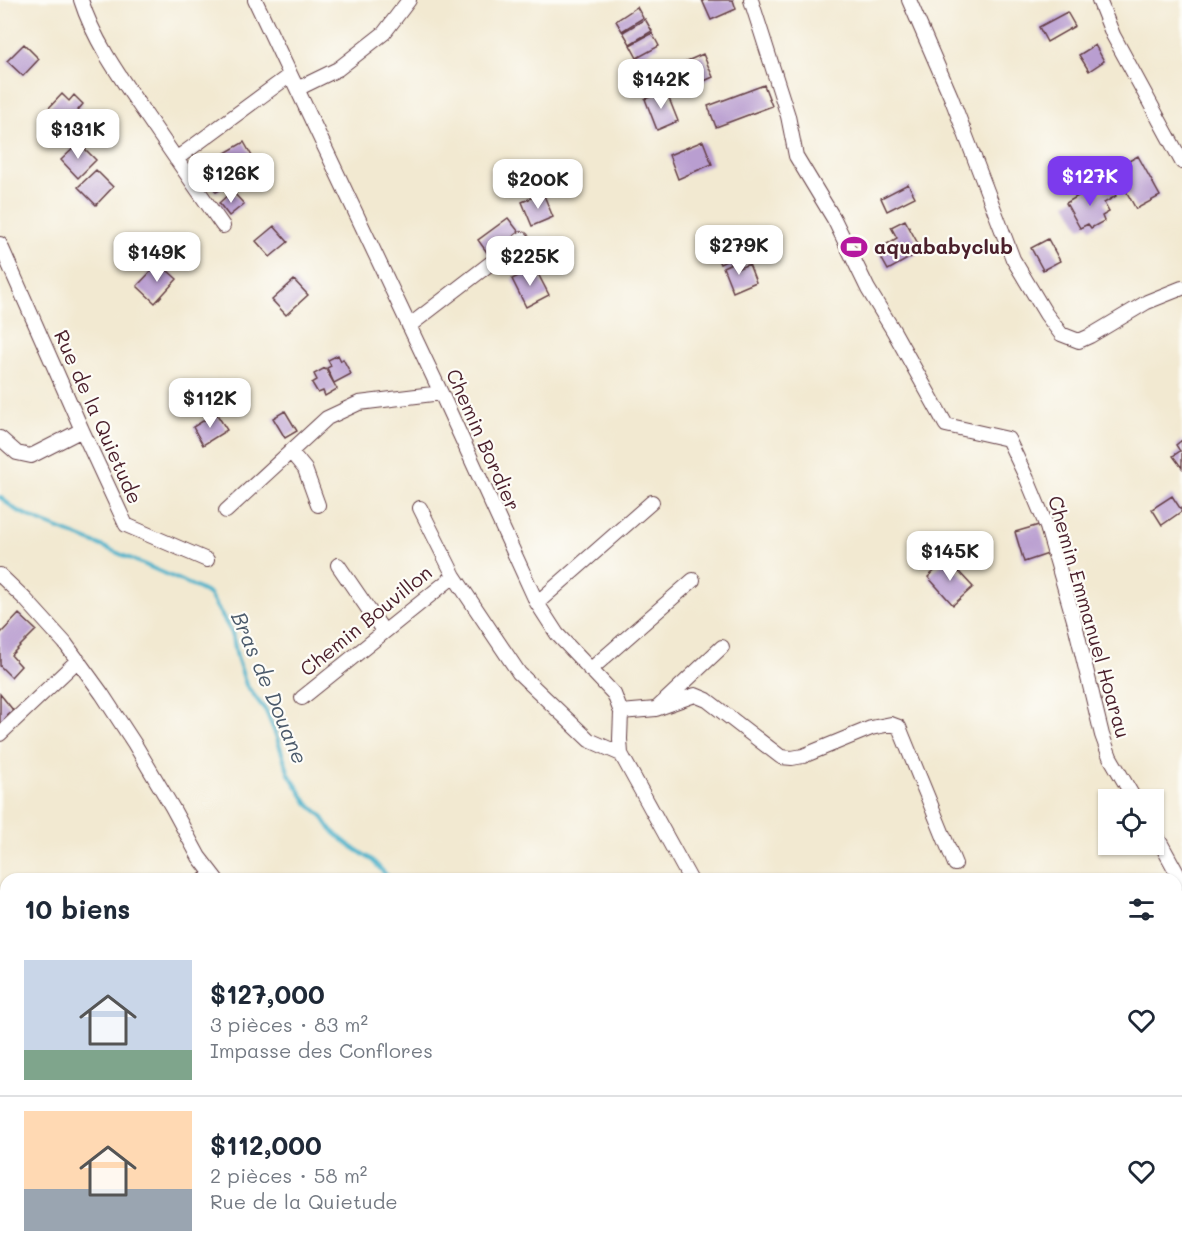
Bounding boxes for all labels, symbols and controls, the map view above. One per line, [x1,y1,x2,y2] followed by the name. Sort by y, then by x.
[619,59,703,110] pin: $142K
[632,65,690,91] text: $142K
[36,109,120,160] pin: $131K
[50,115,106,141] text: $131K
[189,153,273,204] pin: $126K
[1048,156,1132,207] pin: $127K
[202,159,260,185] text: $126K
[496,159,580,210] pin: $200K
[1062,162,1118,188] text: $127K
[507,165,569,191] text: $200K
[697,225,781,276] pin: $279K
[709,231,769,257] text: $279K
[115,232,199,283] pin: $149K
[839,232,869,262] sports icon: aquababyclub
[874,233,1013,259] place label: aquababyclub
[488,236,572,287] pin: $225K
[127,238,187,264] text: $149K
[500,242,560,268] text: $225K
[49,326,149,508] street label: Rue de la Quietude
[441,364,527,515] street label: Chemin Bordier
[168,378,252,429] pin: $112K
[183,384,237,410] text: $112K
[1043,492,1137,741] street label: Chemin Emmanuel Hoarau
[908,531,992,582] pin: $145K
[921,537,979,563] text: $145K
[294,559,437,681] street label: Chemin Bouvillon
[226,607,315,768] water label: Bras de Douane
[1098,789,1164,855] map controls
[1098,789,1164,855] button: locate
[24,892,130,926] text: 10 biens
[1125,893,1158,926] icon: filters
[210,977,325,1011] text: $127,000
[72,984,144,1056] icon: home
[1125,1004,1158,1037] icon: heart
[210,1011,368,1037] text: 3 pièces · 83 m²
[210,1037,433,1063] text: Impasse des Conflores
[210,1128,322,1162] text: $112,000
[72,1135,144,1207] icon: home
[1125,1155,1158,1188] icon: heart
[210,1162,367,1188] text: 2 pièces · 58 m²
[210,1188,398,1214] text: Rue de la Quietude

